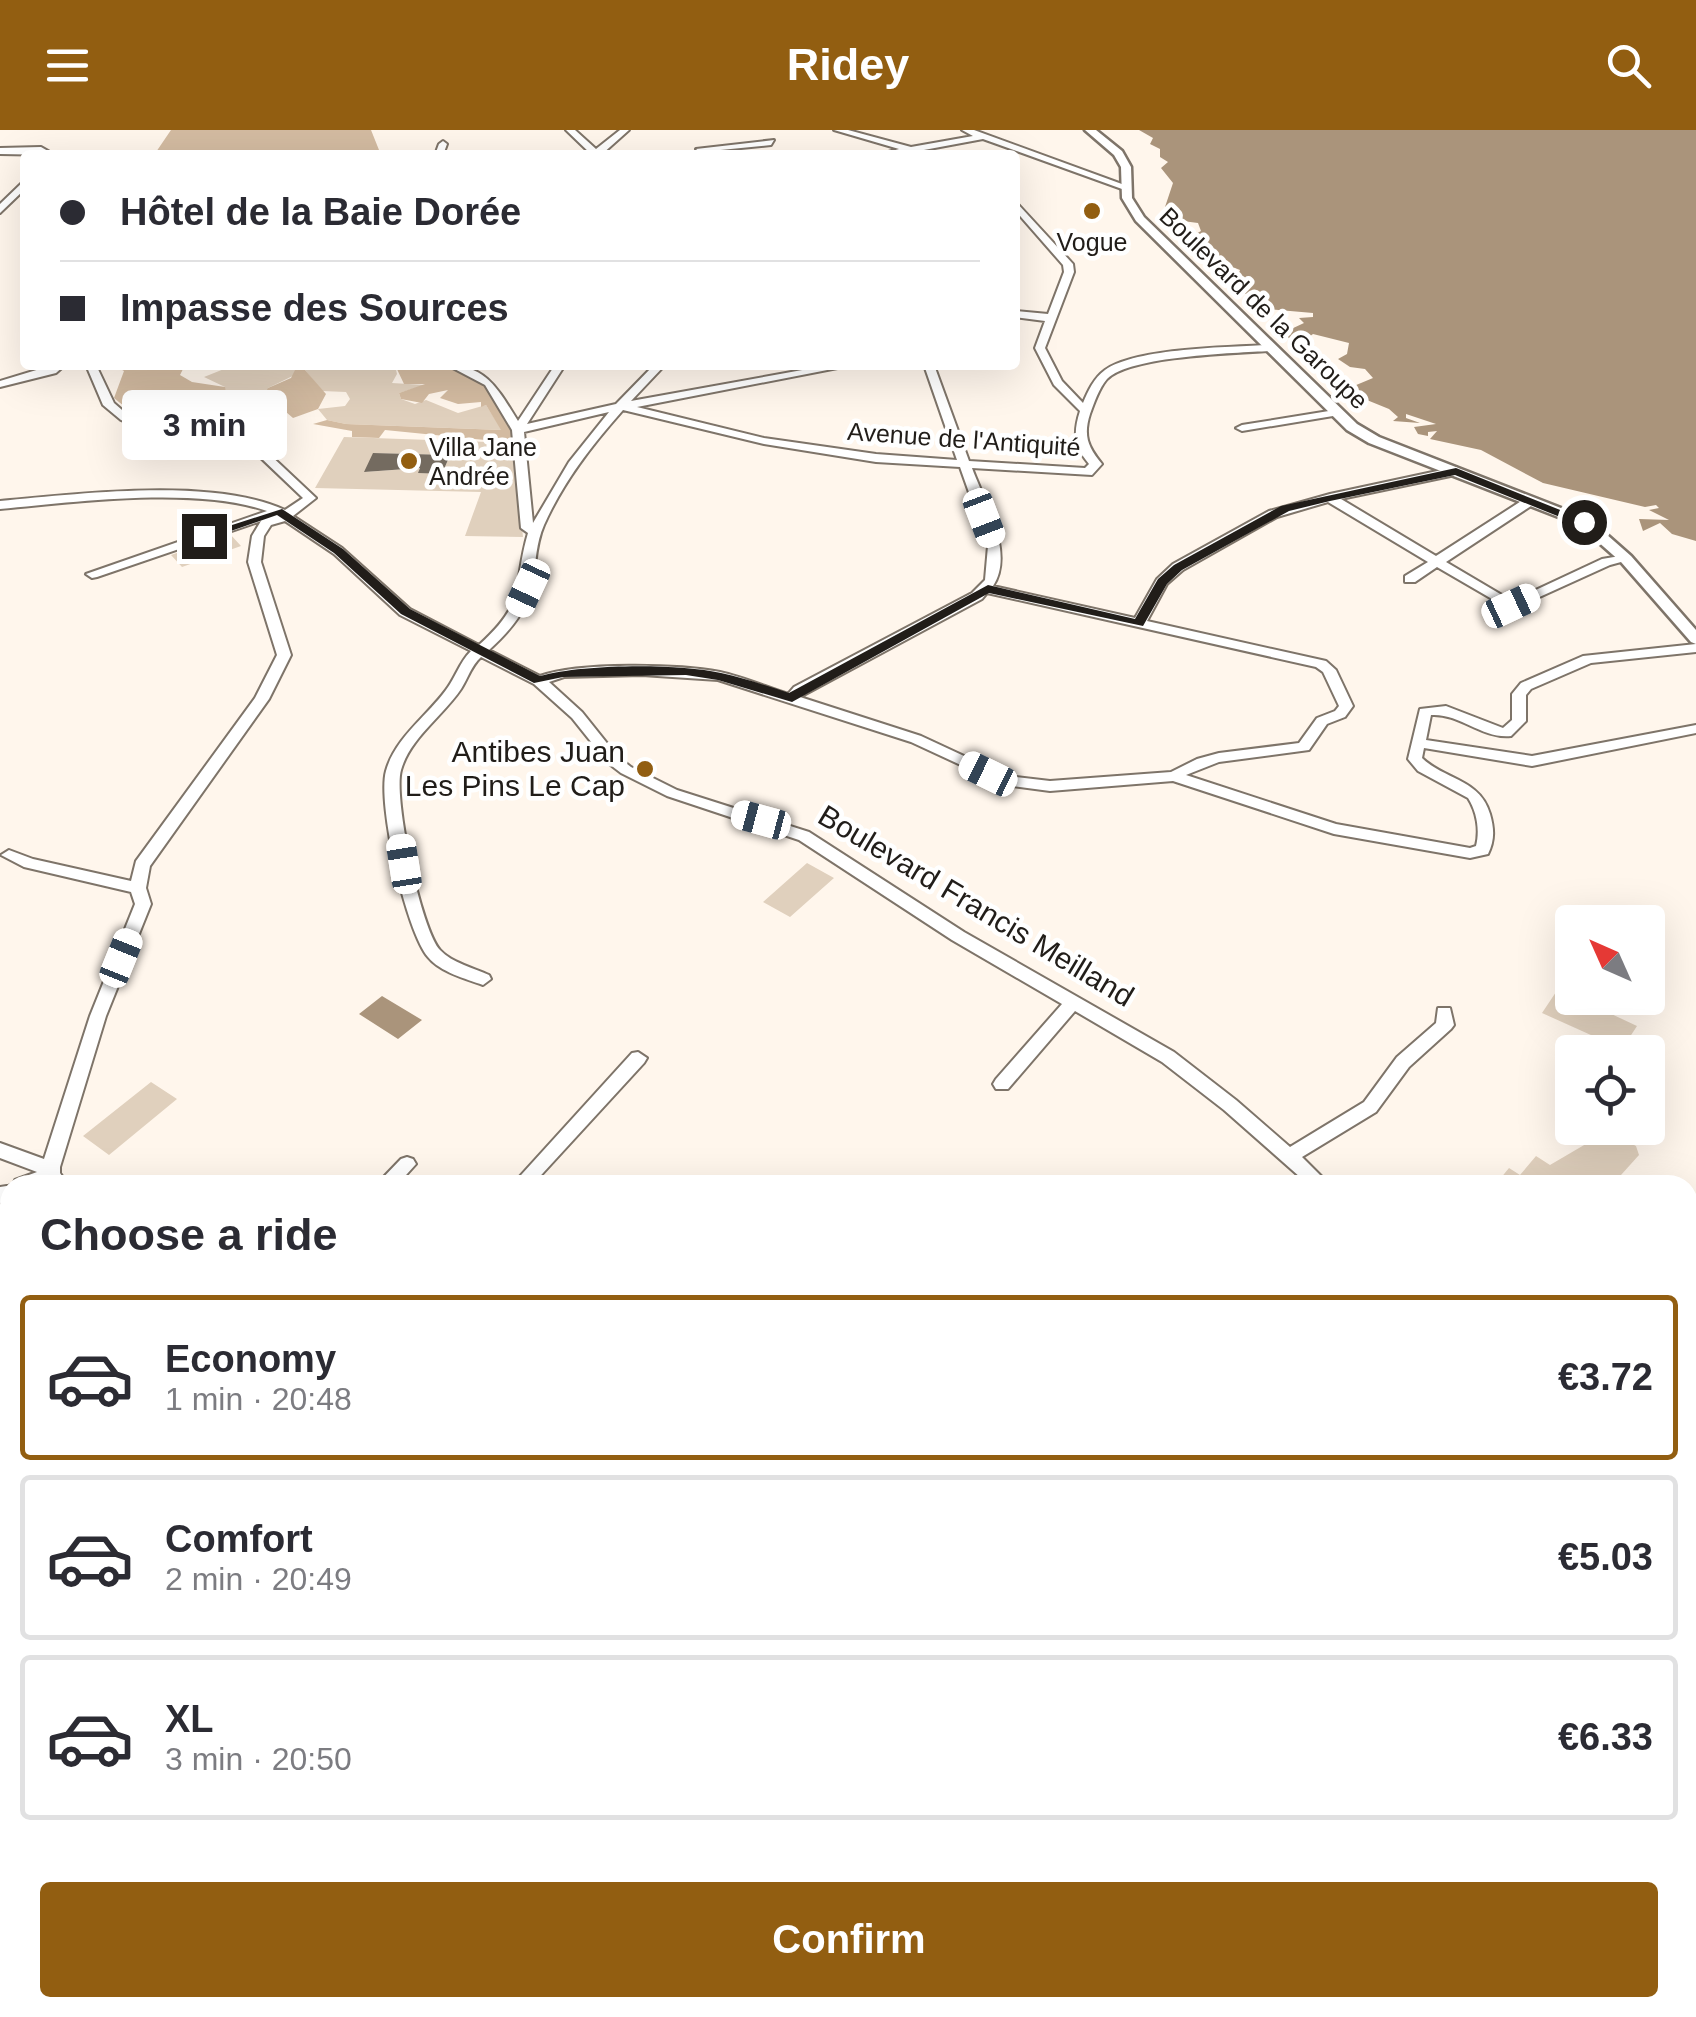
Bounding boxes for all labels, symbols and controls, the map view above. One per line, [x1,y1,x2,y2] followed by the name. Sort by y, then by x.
[40,38,95,93] icon: menu
[1601,38,1656,93] icon: search
[787,39,909,90] text: Ridey
[120,191,521,233] text: Hôtel de la Baie Dorée
[1081,200,1103,222] marker: Vogue
[1154,201,1374,415] street label: Boulevard de la Garoupe
[1057,228,1127,256] place label: Vogue
[120,287,509,329] text: Impasse des Sources
[121,391,286,461] callout: 3 min
[163,407,246,443] text: 3 min
[846,417,1082,461] street label: Avenue de l'Antiquité
[429,433,537,490] place label: Villa Jane Andrée
[398,450,420,472] marker: Villa Jane Andrée
[959,485,1009,551] car
[1562,500,1607,545] route start
[182,514,227,559] route end
[502,554,554,622] car
[1477,580,1545,632] car
[405,735,625,802] place label: Antibes Juan Les Pins Le Cap
[954,747,1022,801] car
[634,758,656,780] marker: Antibes Juan Les Pins Le Cap
[728,798,794,842] car
[813,798,1140,1013] street label: Boulevard Francis Meilland
[384,832,424,896] car
[1555,905,1665,1015] north arrow
[1555,905,1665,1145] map controls
[96,925,146,991] car
[1555,1035,1665,1145] button: locate
[40,1209,338,1260] text: Choose a ride
[45,1333,135,1423] icon: car
[165,1338,336,1380] text: Economy
[1558,1356,1653,1398] text: €3.72
[165,1381,352,1417] text: 1 min · 20:48
[45,1513,135,1603] icon: car
[165,1518,313,1560] text: Comfort
[1558,1536,1653,1578] text: €5.03
[165,1561,352,1597] text: 2 min · 20:49
[45,1693,135,1783] icon: car
[165,1698,214,1740] text: XL
[1558,1716,1653,1758] text: €6.33
[165,1741,352,1777] text: 3 min · 20:50
[40,1882,1658,1997] button: Confirm

